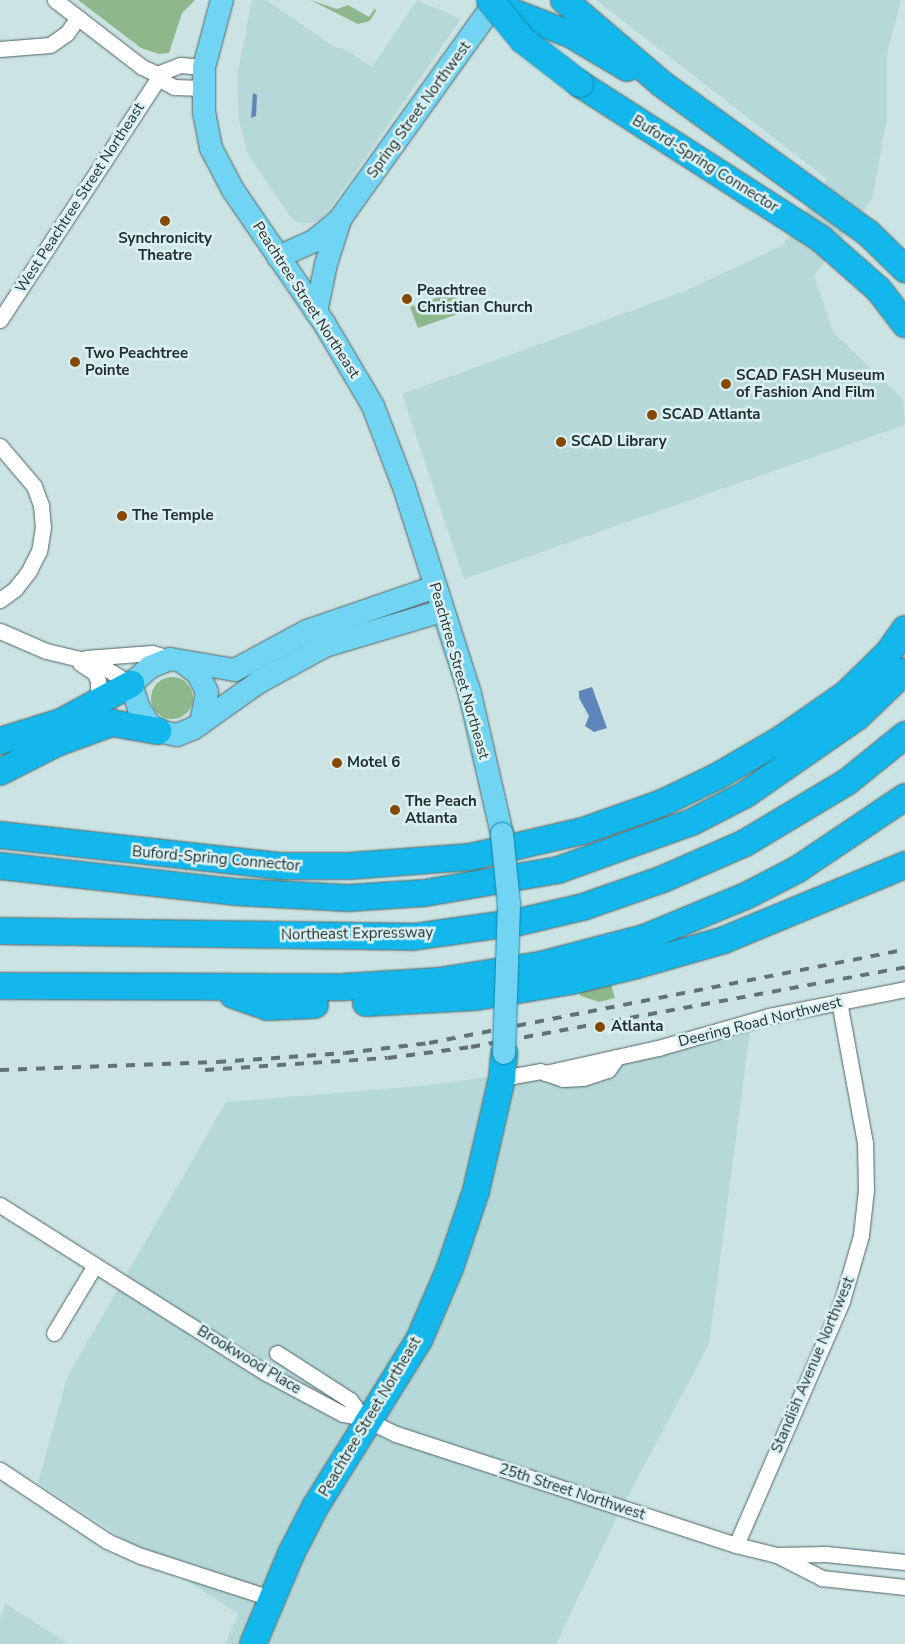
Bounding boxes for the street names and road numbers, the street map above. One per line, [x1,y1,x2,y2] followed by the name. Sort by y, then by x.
[363,38,475,182] street label: Spring Street Northwest
[12,100,148,296] street label: West Peachtree Street Northeast
[629,112,781,216] street label: Buford-Spring Connector
[249,218,363,382] street label: Peachtree Street Northeast
[425,581,493,761] street label: Peachtree Street Northeast
[131,843,301,875] street label: Buford-Spring Connector
[281,924,433,944] street label: Northeast Expressway
[676,993,844,1051] street label: Deering Road Northwest
[768,1274,858,1456] street label: Standish Avenue Northwest
[194,1322,304,1398] street label: Brookwood Place
[315,1334,425,1500] street label: Peachtree Street Northeast
[497,1460,647,1524] street label: 25th Street Northwest

